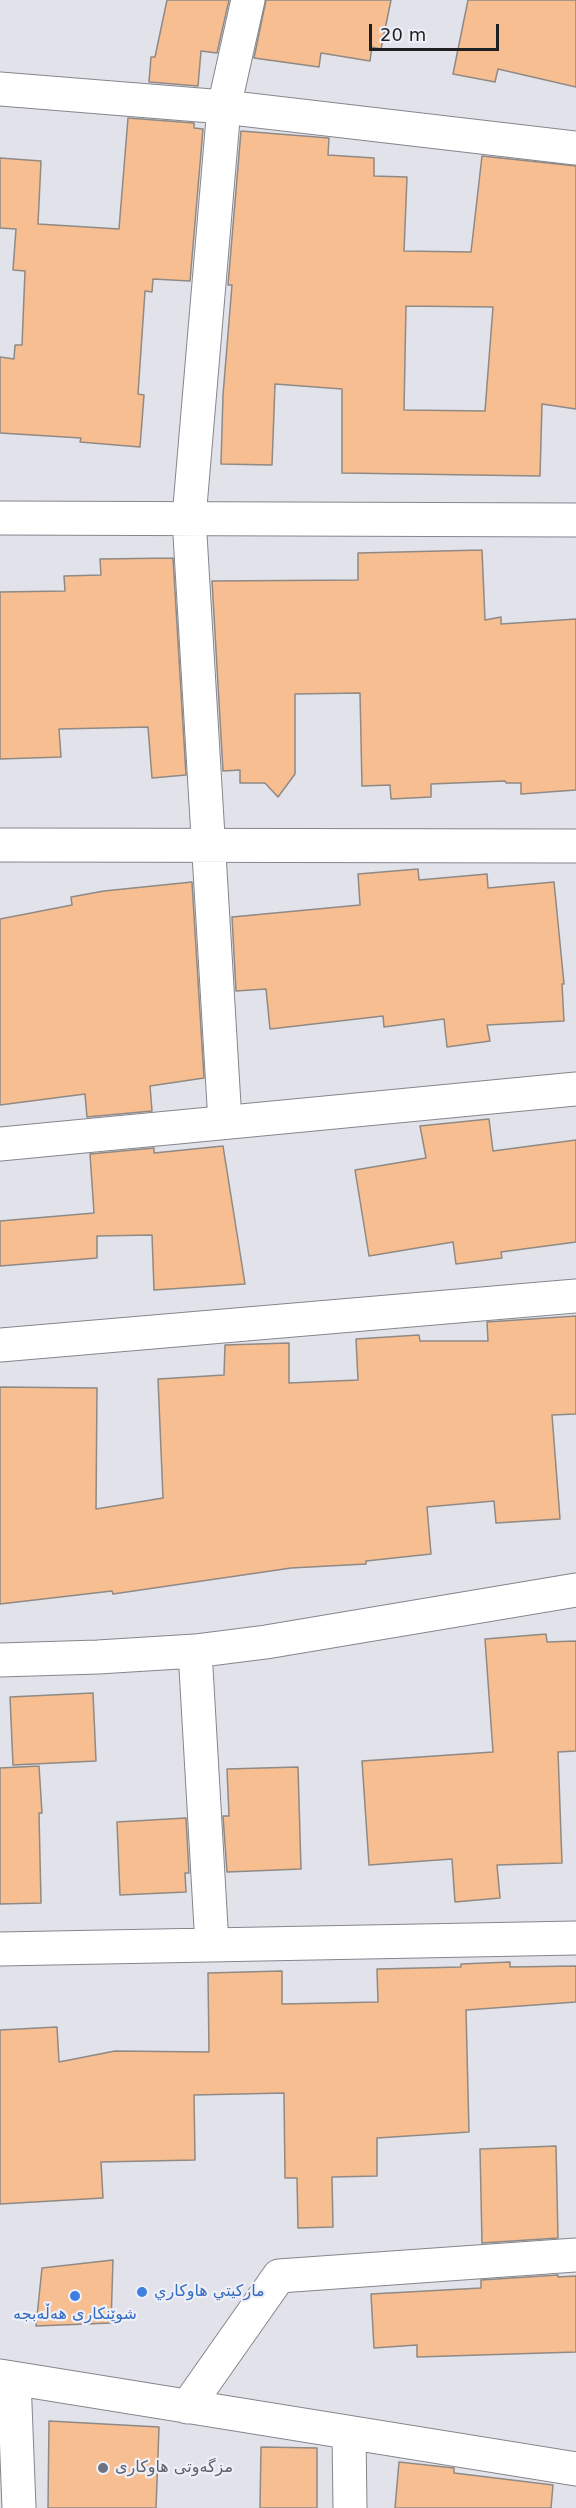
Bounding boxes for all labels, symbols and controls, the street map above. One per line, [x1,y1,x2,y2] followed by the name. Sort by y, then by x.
[372,12,502,50] scale bar
[380,24,426,45] text: 20 m
[154,2282,265,2302] place label: ماركيتي هاوكاري
[135,2285,149,2299] marker: ماركيتي هاوكاري
[68,2289,82,2303] marker: شوێنکاری هەڵەبجە
[13,2305,137,2325] place label: شوێنکاری هەڵەبجە
[115,2458,233,2478] place label: مزگەوتی ھاوکاری
[96,2461,110,2475] marker: مزگەوتی ھاوکاری

